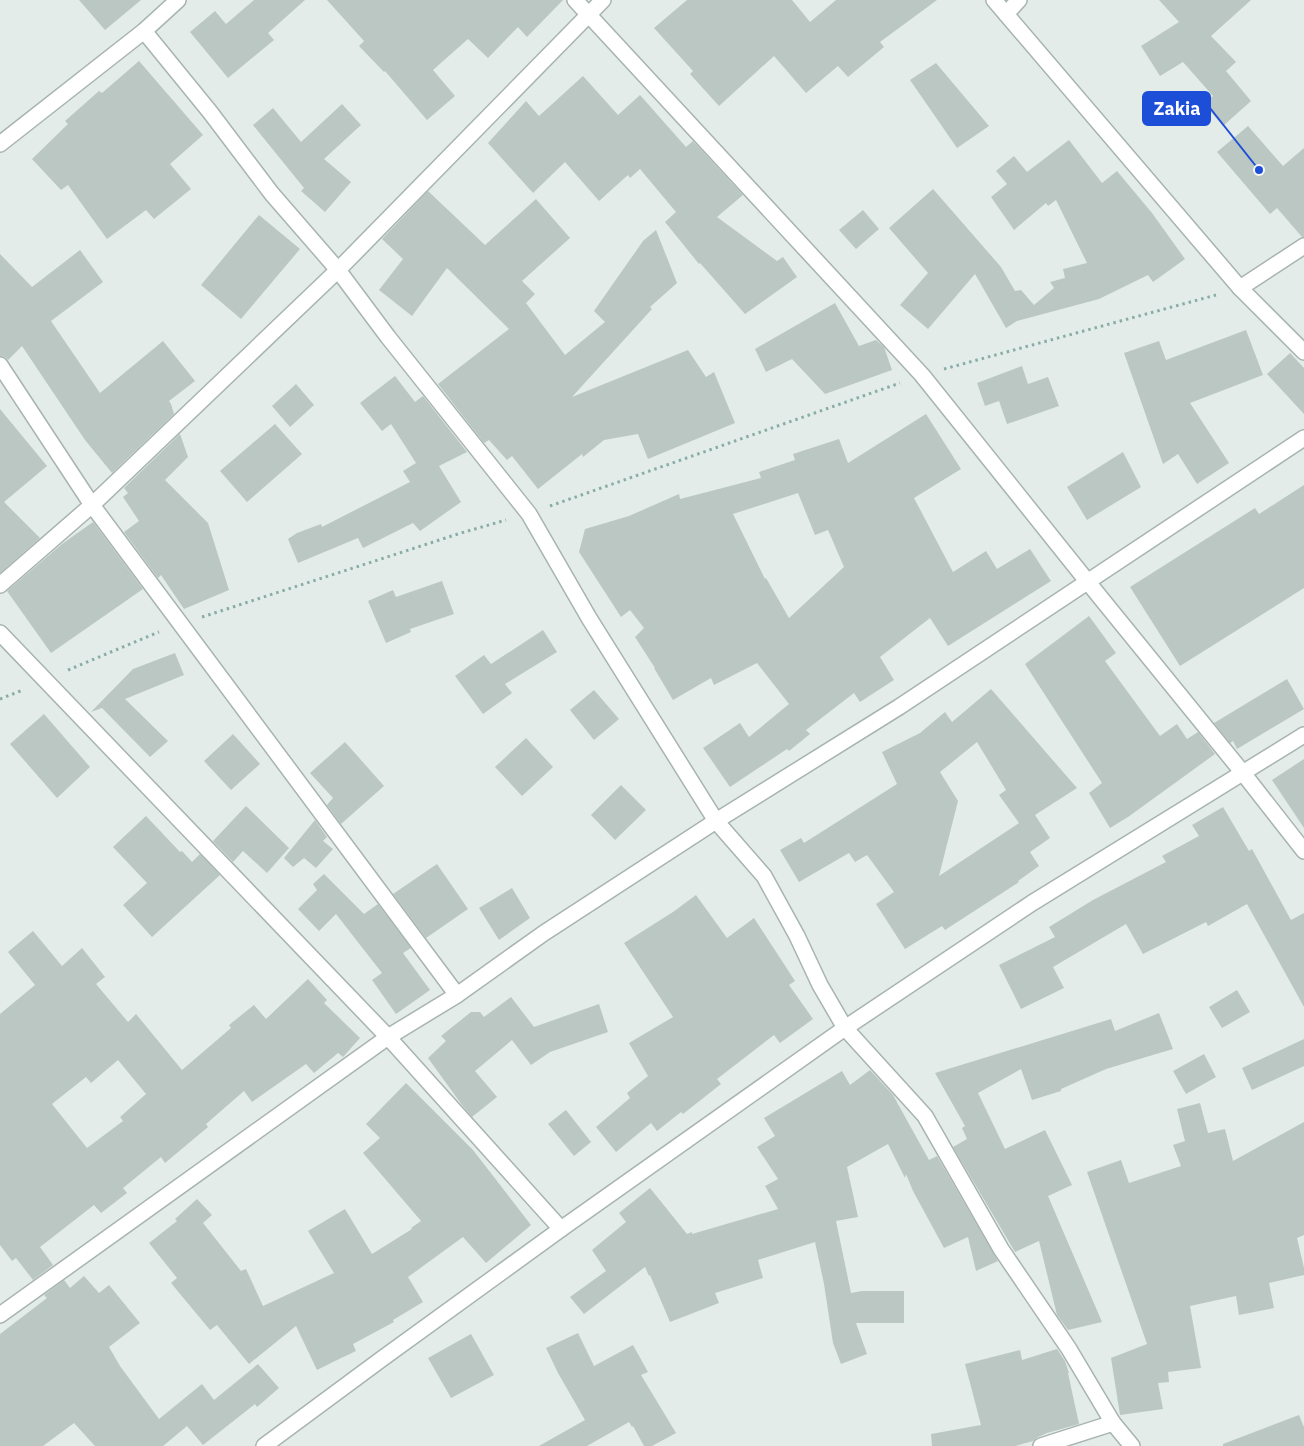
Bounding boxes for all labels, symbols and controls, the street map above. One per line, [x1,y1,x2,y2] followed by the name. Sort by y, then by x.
[1143,92,1210,125] callout: Zakia
[1154,97,1200,120] text: Zakia

